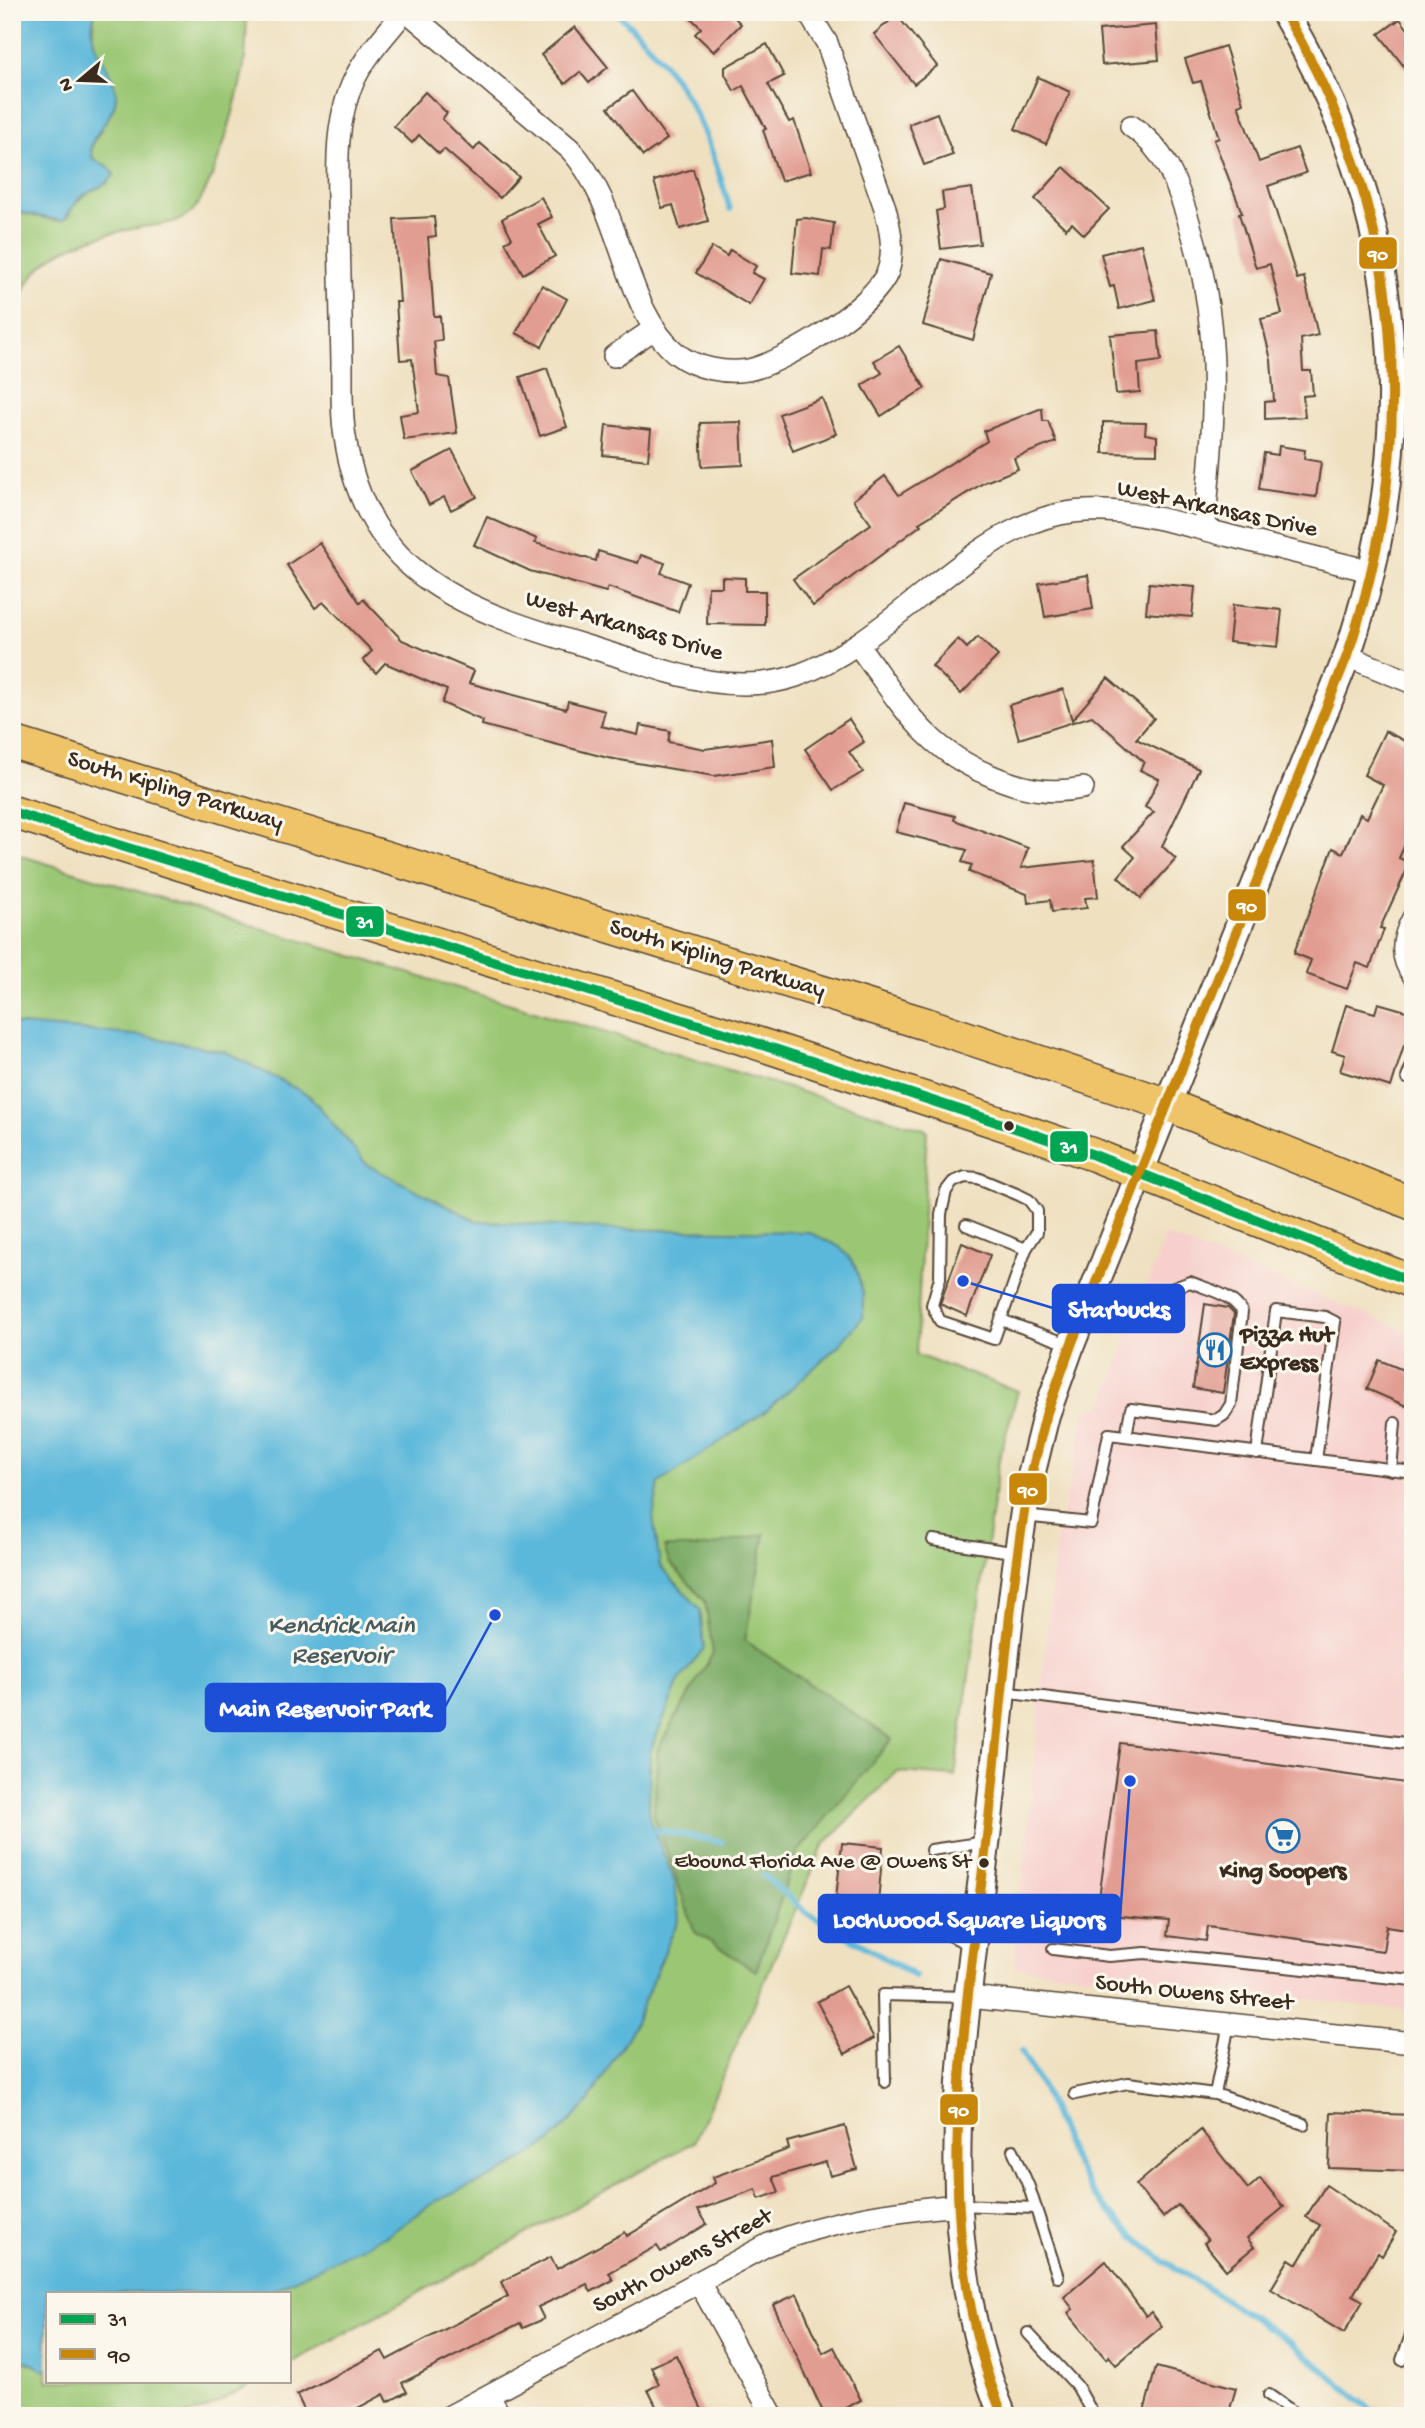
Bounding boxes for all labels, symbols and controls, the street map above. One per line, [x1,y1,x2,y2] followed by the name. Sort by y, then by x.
[46,46,116,116] north arrow
[54,75,80,94] text: N
[1358,236,1398,270] line badge: 90
[1367,245,1388,268] text: 90
[1114,475,1320,546] street label: West Arkansas Drive
[522,585,727,669] street label: West Arkansas Drive
[64,745,287,839] street label: South Kipling Parkway
[1227,888,1267,922] line badge: 90
[1236,897,1257,920] text: 90
[345,905,385,938] line badge: 31
[355,913,374,936] text: 31
[606,913,829,1007] street label: South Kipling Parkway
[1002,1119,1016,1133] unlabelled marker
[1049,1130,1089,1163] line badge: 31
[1059,1138,1078,1161] text: 31
[1053,1285,1184,1332] callout: Starbucks
[1068,1297,1172,1328] text: Starbucks
[1238,1322,1336,1379] place label: Pizza Hut Express
[1196,1331,1234,1369] restaurant icon: Pizza Hut Express
[1008,1472,1048,1506] line badge: 90
[1017,1481,1038,1504] text: 90
[267,1612,415,1673] water label: Kendrick Main Reservoir
[206,1684,445,1731] callout: Main Reservoir Park
[219,1696,434,1727] text: Main Reservoir Park
[1264,1817,1302,1855] supermarket icon: King Soopers
[674,1850,973,1876] place label: Ebound Florida Ave @ Owens St
[977,1856,991,1870] marker: Ebound Florida Ave @ Owens St
[1219,1858,1348,1887] place label: King Soopers
[819,1895,1120,1942] callout: Lochwood Square Liquors
[833,1907,1107,1938] text: Lochwood Square Liquors
[1094,1969,1296,2019] street label: South Owens Street
[939,2093,979,2126] line badge: 90
[948,2101,969,2124] text: 90
[589,2202,779,2321] street label: South Owens Street
[46,2292,290,2382] legend
[107,2310,127,2335] text: 31
[107,2346,131,2371] text: 90

